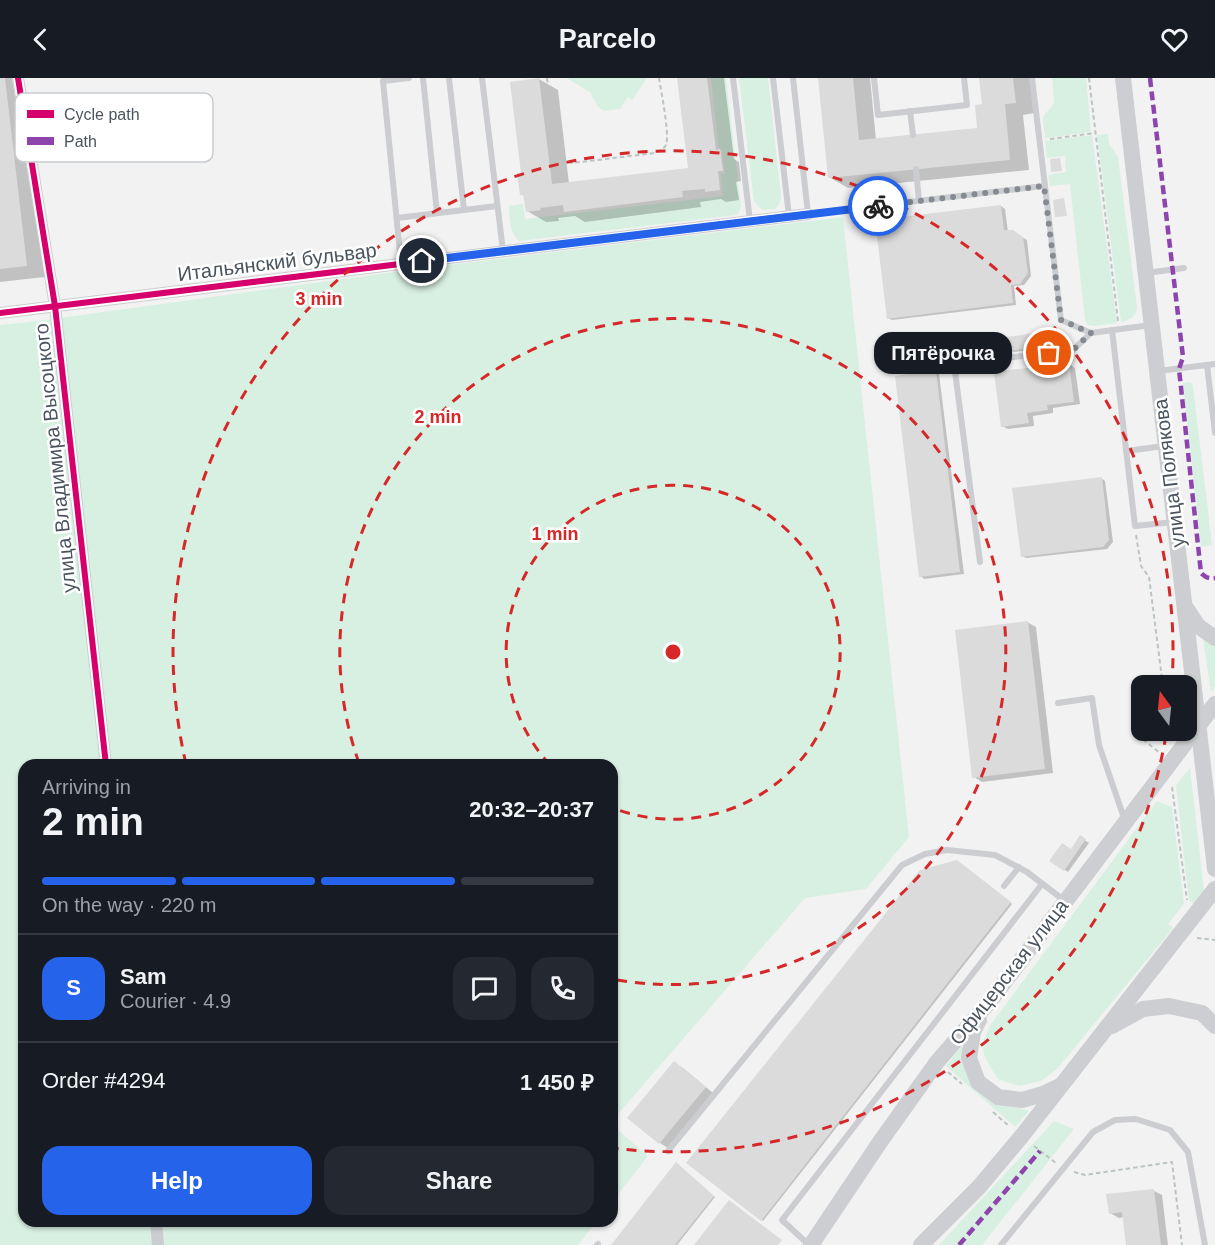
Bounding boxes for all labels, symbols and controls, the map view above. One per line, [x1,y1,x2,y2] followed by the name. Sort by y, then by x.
[24,23,57,56] icon: back
[1158,23,1191,56] icon: heart
[559,24,656,54] text: Parcelo
[15,93,213,162] legend
[64,106,140,123] text: Cycle path
[64,133,97,150] text: Path
[848,176,908,236] courier
[862,190,895,223] icon: bike
[396,235,447,286] pin
[176,239,378,285] street label: Итальянский бульвар
[405,244,438,277] icon: home
[295,289,343,309] text: 3 min
[30,322,80,594] street label: улица Владимира Высоцкого
[1023,327,1074,378] pin
[875,332,1013,374] callout: Пятёрочка
[1032,336,1065,369] icon: bag
[891,342,995,364] text: Пятёрочка
[1149,396,1189,549] street label: улица Полякова
[414,407,462,427] text: 2 min
[531,524,579,544] text: 1 min
[663,642,683,662] centre of rings
[1131,675,1197,741] north arrow
[1131,675,1197,741] map controls
[42,776,131,798] text: Arriving in
[469,797,594,822] text: 20:32–20:37
[42,800,144,843] text: 2 min
[42,894,217,916] text: On the way · 220 m
[945,894,1073,1049] street label: Офицерская улица
[453,957,516,1020] button: chat
[531,957,594,1020] button: phone
[120,964,166,989] text: Sam
[66,975,81,1000] text: S
[120,990,231,1012] text: Courier · 4.9
[42,1068,166,1093] text: Order #4294
[520,1070,594,1095] text: 1 450 ₽
[42,1146,312,1215] button: Help
[324,1146,594,1215] button: Share

